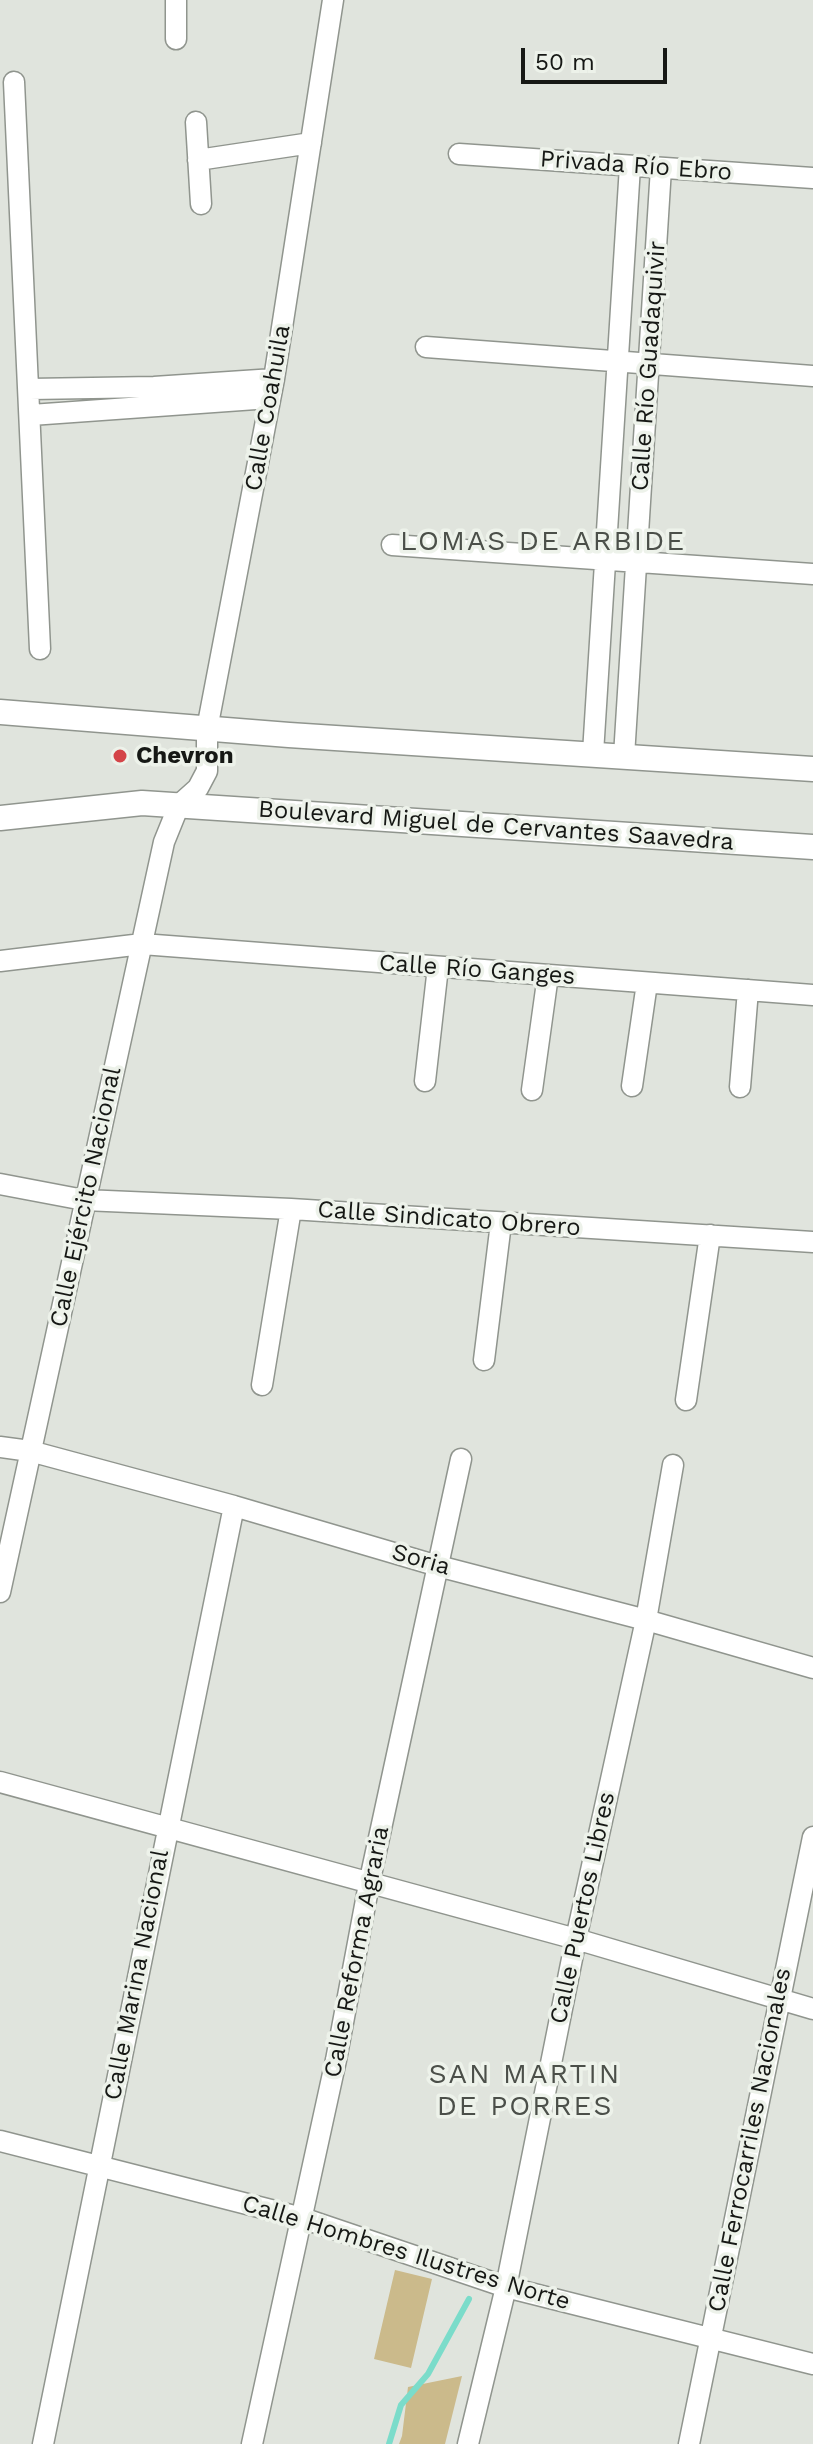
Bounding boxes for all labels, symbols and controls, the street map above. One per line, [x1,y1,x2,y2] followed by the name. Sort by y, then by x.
[525,32,671,82] scale bar
[535,48,595,76] text: 50 m
[539,145,733,187] street label: Privada Río Ebro
[626,240,672,492] street label: Calle Río Guadaquivir
[239,323,297,493] street label: Calle Coahuila
[400,525,686,559] district label: LOMAS DE ARBIDE
[136,742,234,770] place label: Chevron
[111,747,129,765] marker: Chevron
[257,795,735,857] street label: Boulevard Miguel de Cervantes Saavedra
[378,949,576,991] street label: Calle Río Ganges
[44,1064,128,1330] street label: Calle Ejército Nacional
[316,1195,582,1243] street label: Calle Sindicato Obrero
[388,1538,454,1582] street label: Soria
[544,1790,622,2026] street label: Calle Puertos Libres
[318,1824,396,2080] street label: Calle Reforma Agraria
[99,1847,175,2103] street label: Calle Marina Nacional
[702,1965,798,2315] street label: Calle Ferrocarriles Nacionales
[429,2058,621,2124] district label: SAN MARTIN DE PORRES
[239,2189,573,2317] street label: Calle Hombres Ilustres Norte

